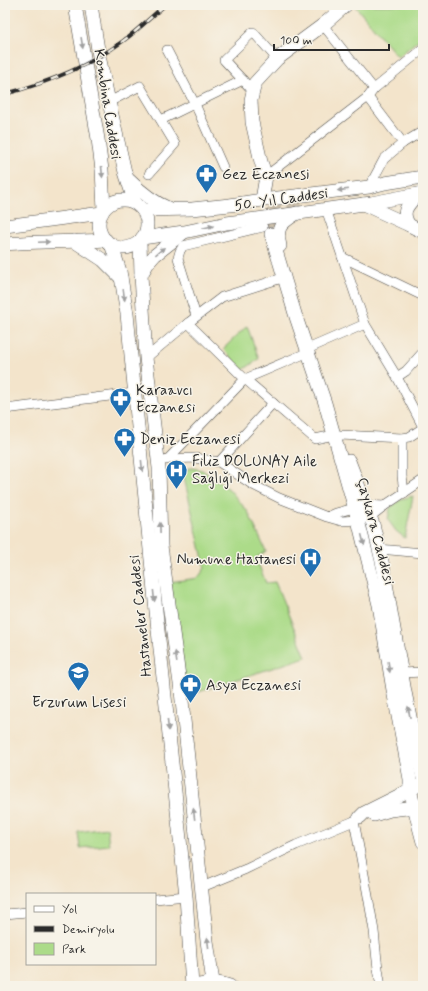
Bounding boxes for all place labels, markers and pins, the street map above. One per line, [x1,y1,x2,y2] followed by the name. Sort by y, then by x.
[194,161,220,194] pharmacy icon: Gez Eczanesi
[222,165,310,185] place label: Gez Eczanesi
[136,381,195,418] place label: Karaavcı Eczanesi
[107,386,133,419] pharmacy icon: Karaavcı Eczanesi
[111,426,137,459] pharmacy icon: Deniz Eczanesi
[140,430,240,450] place label: Deniz Eczanesi
[192,452,317,489] place label: Filiz DOLUNAY Aile Sağlığı Merkezi
[164,457,190,490] hospital icon: Filiz DOLUNAY Aile Sağlığı Merkezi
[298,546,324,579] hospital icon: Numune Hastanesi
[177,550,296,570] place label: Numune Hastanesi
[66,660,92,693] school or university icon: Erzurum Lisesi
[178,672,204,705] pharmacy icon: Asya Eczanesi
[206,676,301,696] place label: Asya Eczanesi
[32,693,126,713] place label: Erzurum Lisesi

